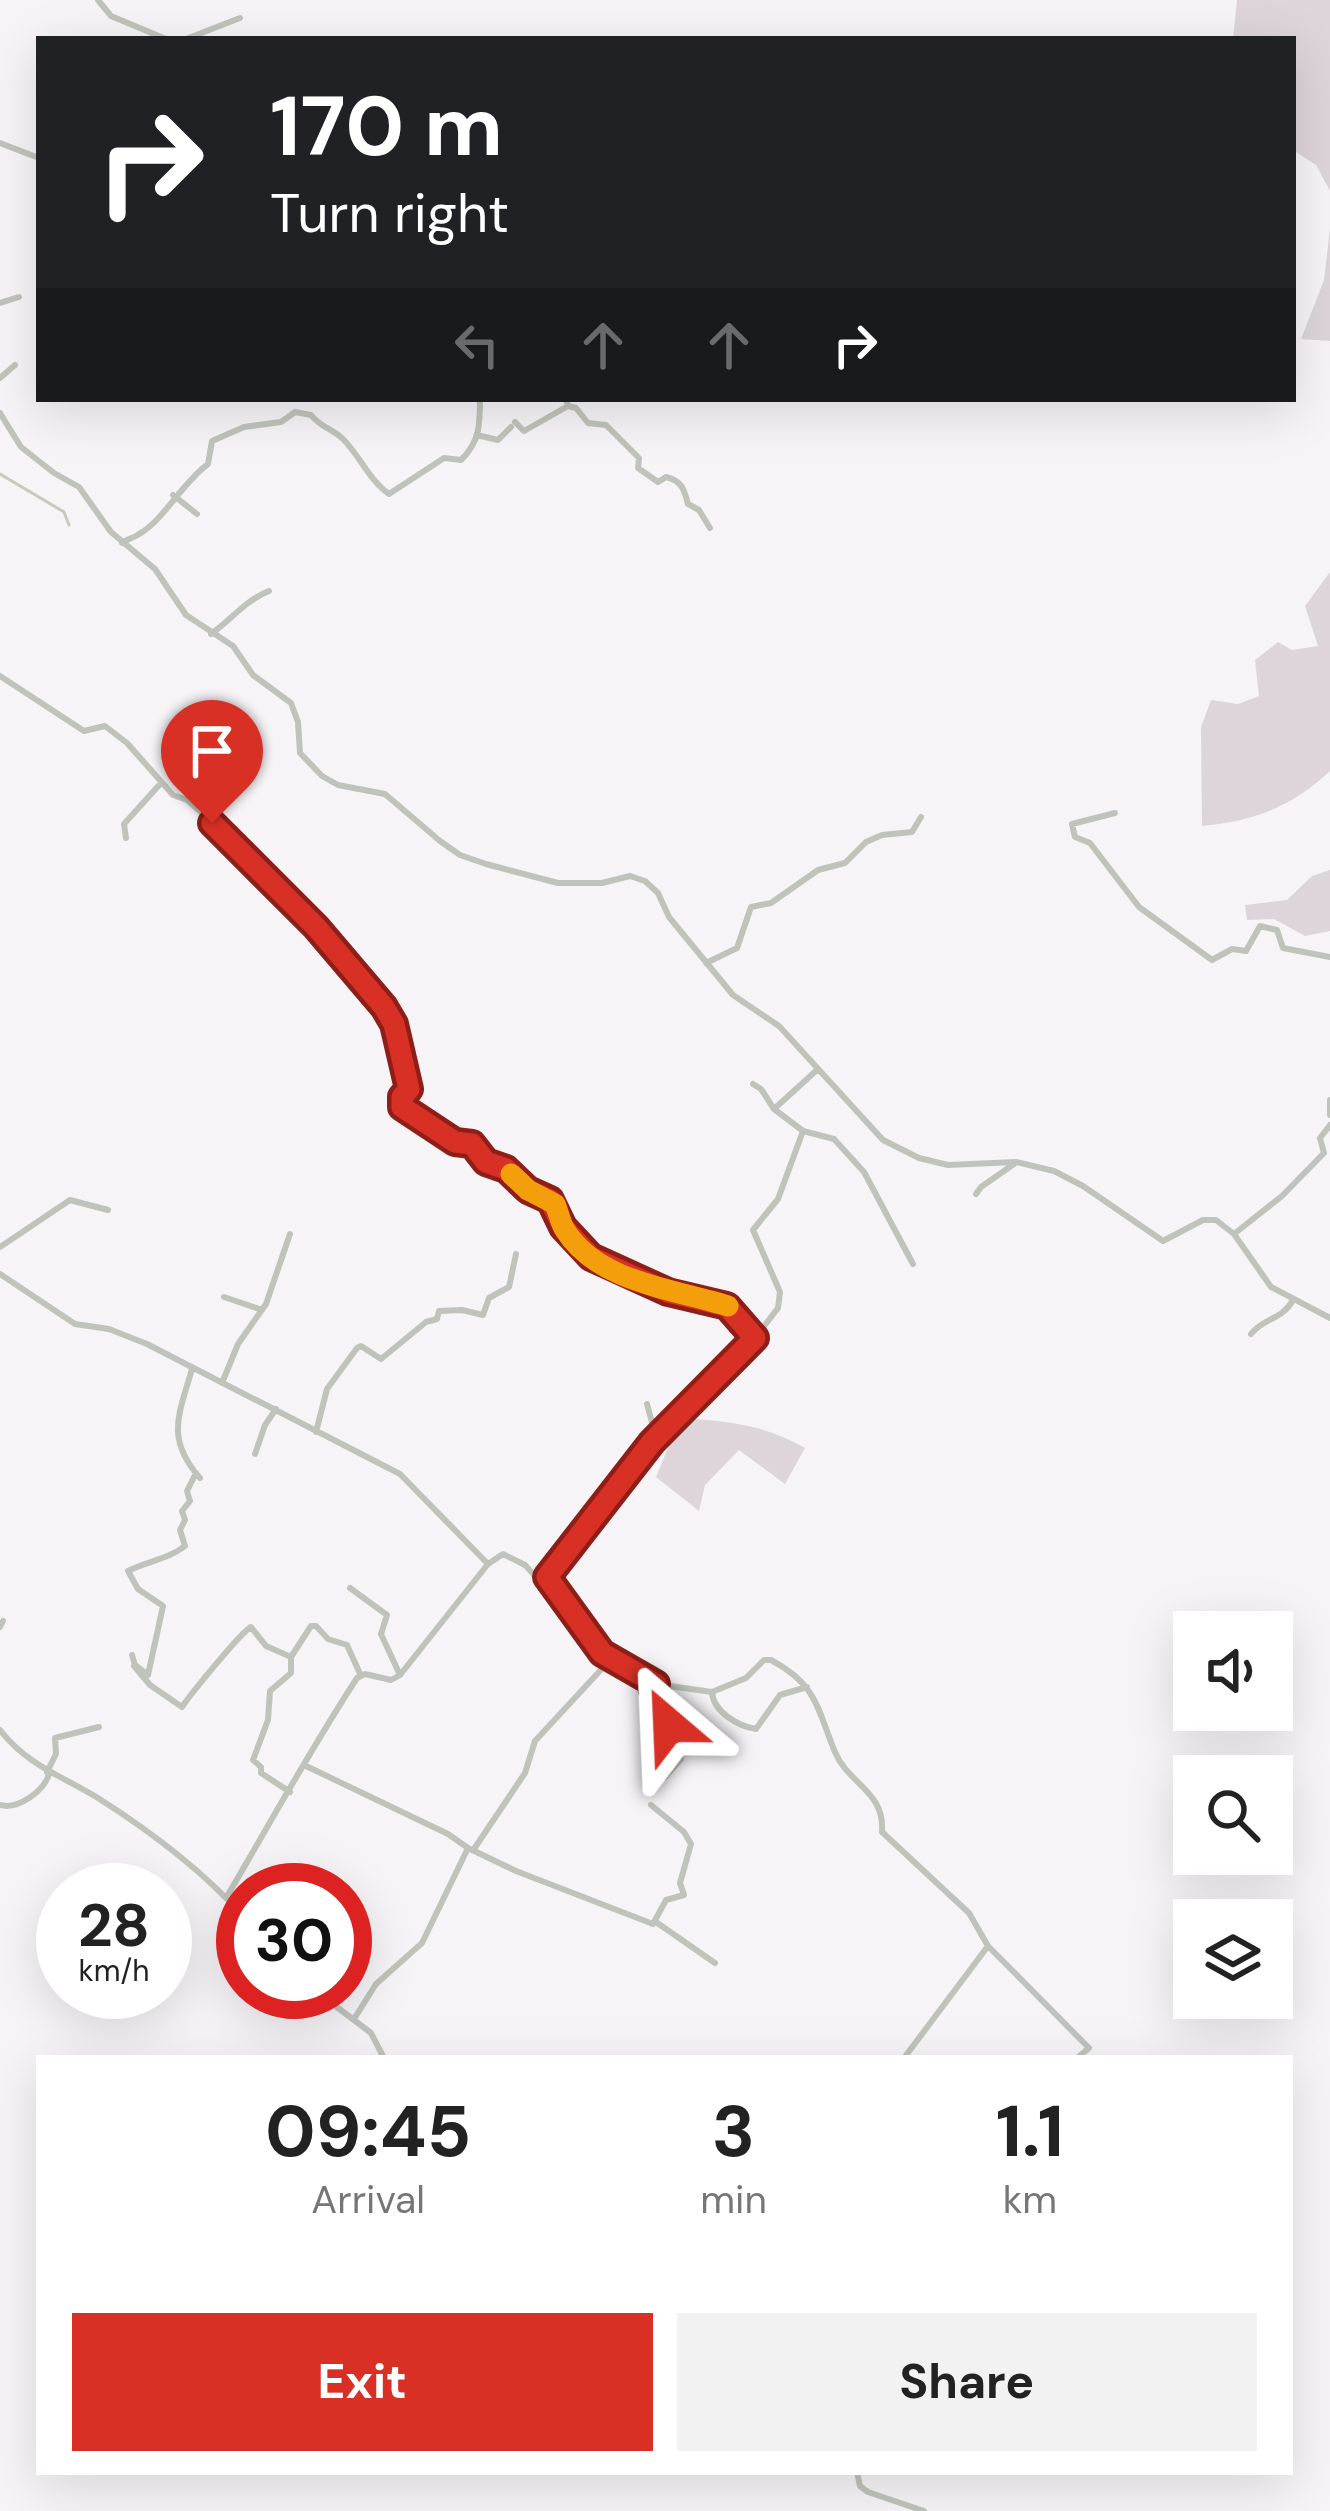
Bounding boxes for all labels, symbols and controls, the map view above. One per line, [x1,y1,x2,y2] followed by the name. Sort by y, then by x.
[270,72,503,181] text: 170 m
[72,84,228,240] icon: right
[270,178,509,249] text: Turn right
[444,312,510,378] icon: left
[570,312,636,378] icon: ahead
[696,312,762,378] icon: ahead
[822,312,888,378] icon: right
[161,700,263,823] pin
[179,718,245,784] icon: arrive
[1173,1611,1293,2019] map controls
[1173,1611,1293,1731] button: sound
[606,1662,732,1788] position arrow
[1173,1755,1293,1875] button: search
[216,1863,372,2019] speed limit sign: 30
[78,1886,150,1965] text: 28
[1173,1899,1293,2019] button: layers
[79,1951,149,1990] text: km/h
[265,2085,471,2178] text: 09:45
[712,2085,755,2178] text: 3
[996,2085,1064,2178] text: 1.1
[311,2174,425,2225] text: Arrival
[700,2174,767,2225] text: min
[1003,2174,1057,2225] text: km
[72,2313,653,2451] button: Exit
[677,2313,1257,2451] button: Share

